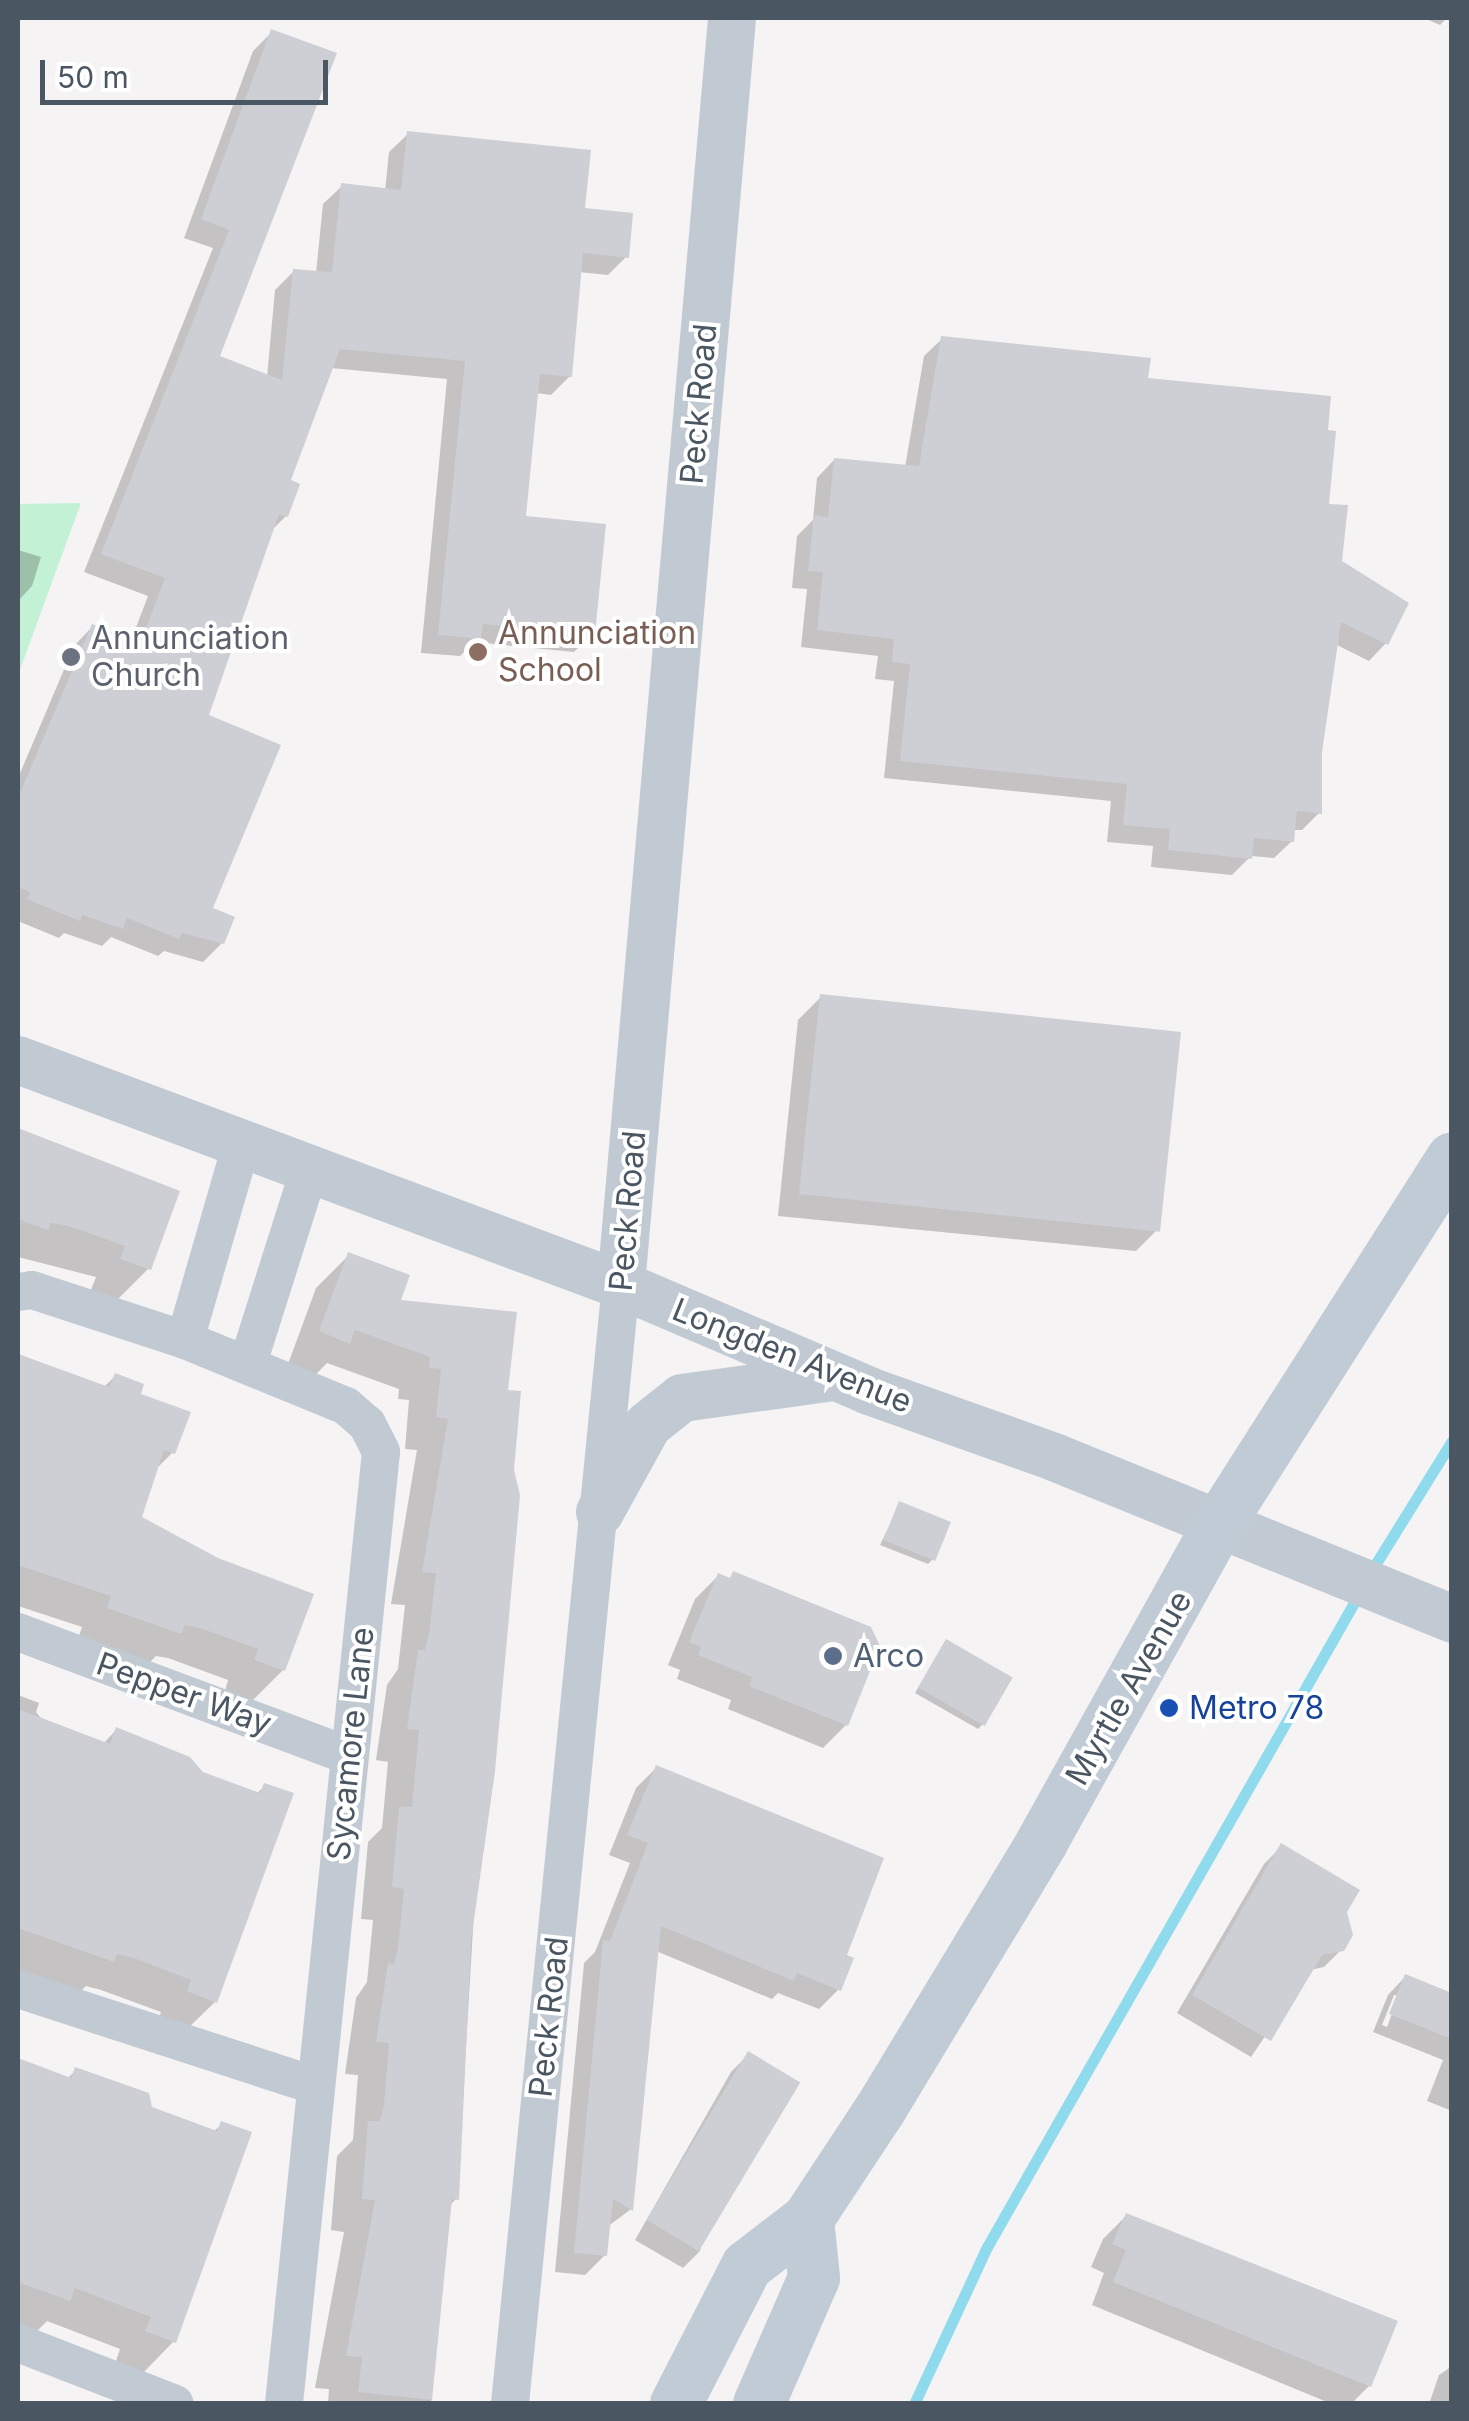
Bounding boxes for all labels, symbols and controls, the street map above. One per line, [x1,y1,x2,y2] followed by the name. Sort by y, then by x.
[45,40,332,102] scale bar
[57,59,129,95] text: 50 m
[673,322,725,486] street label: Peck Road
[498,615,696,690] place label: Annunciation School
[91,620,289,695] place label: Annunciation Church
[467,641,489,663] marker: Annunciation School
[60,646,82,668] marker: Annunciation Church
[602,1129,654,1293] street label: Peck Road
[667,1291,917,1421] street label: Longden Avenue
[1058,1584,1200,1792] street label: Myrtle Avenue
[320,1625,382,1863] street label: Sycamore Lane
[853,1637,924,1675] place label: Arco
[91,1645,277,1743] street label: Pepper Way
[822,1645,844,1667] marker: Arco
[1189,1689,1324,1727] place label: Metro 78
[1158,1697,1180,1719] marker: Metro 78
[521,1935,577,2099] street label: Peck Road

